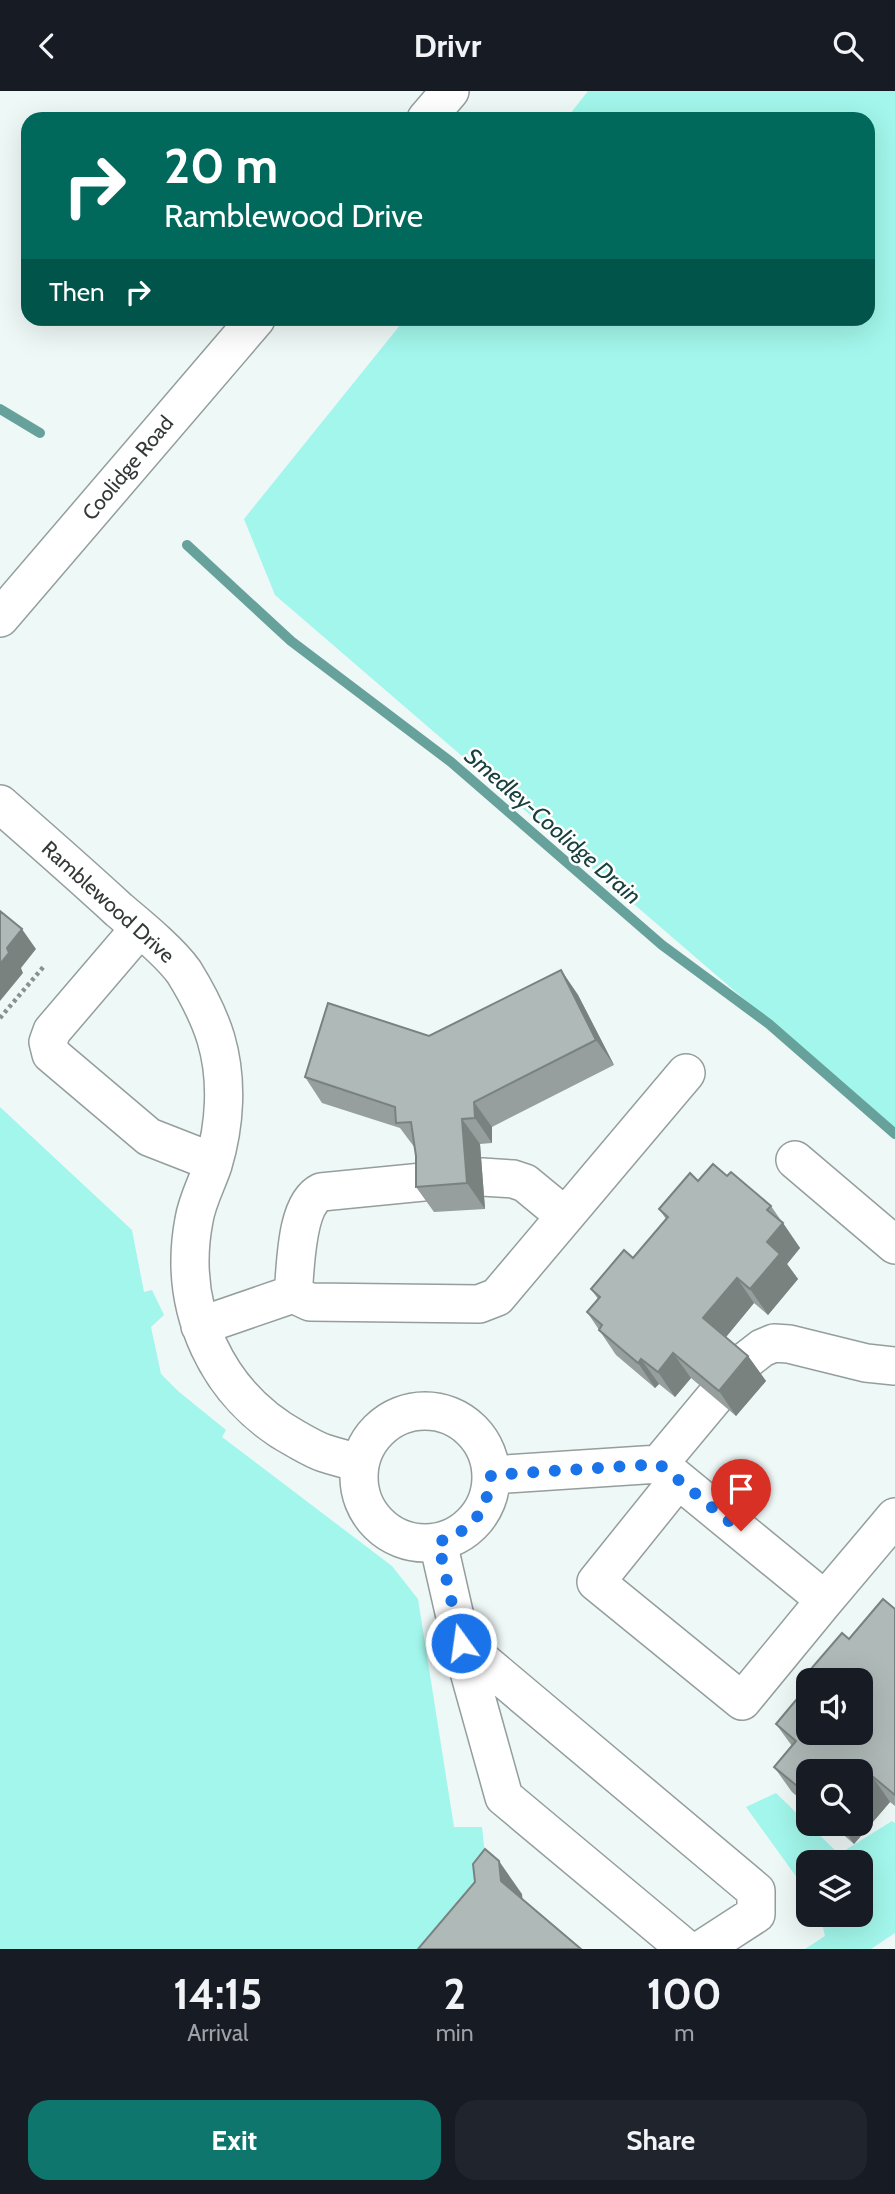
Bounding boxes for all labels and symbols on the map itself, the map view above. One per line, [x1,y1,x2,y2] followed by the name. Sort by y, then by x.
[77,411,178,525] street label: Coolidge Road
[459,742,647,910] water label: Smedley-Coolidge Drain
[37,835,180,968] street label: Ramblewood Drive
[711,1459,771,1531] pin
[424,1606,498,1680] position arrow

